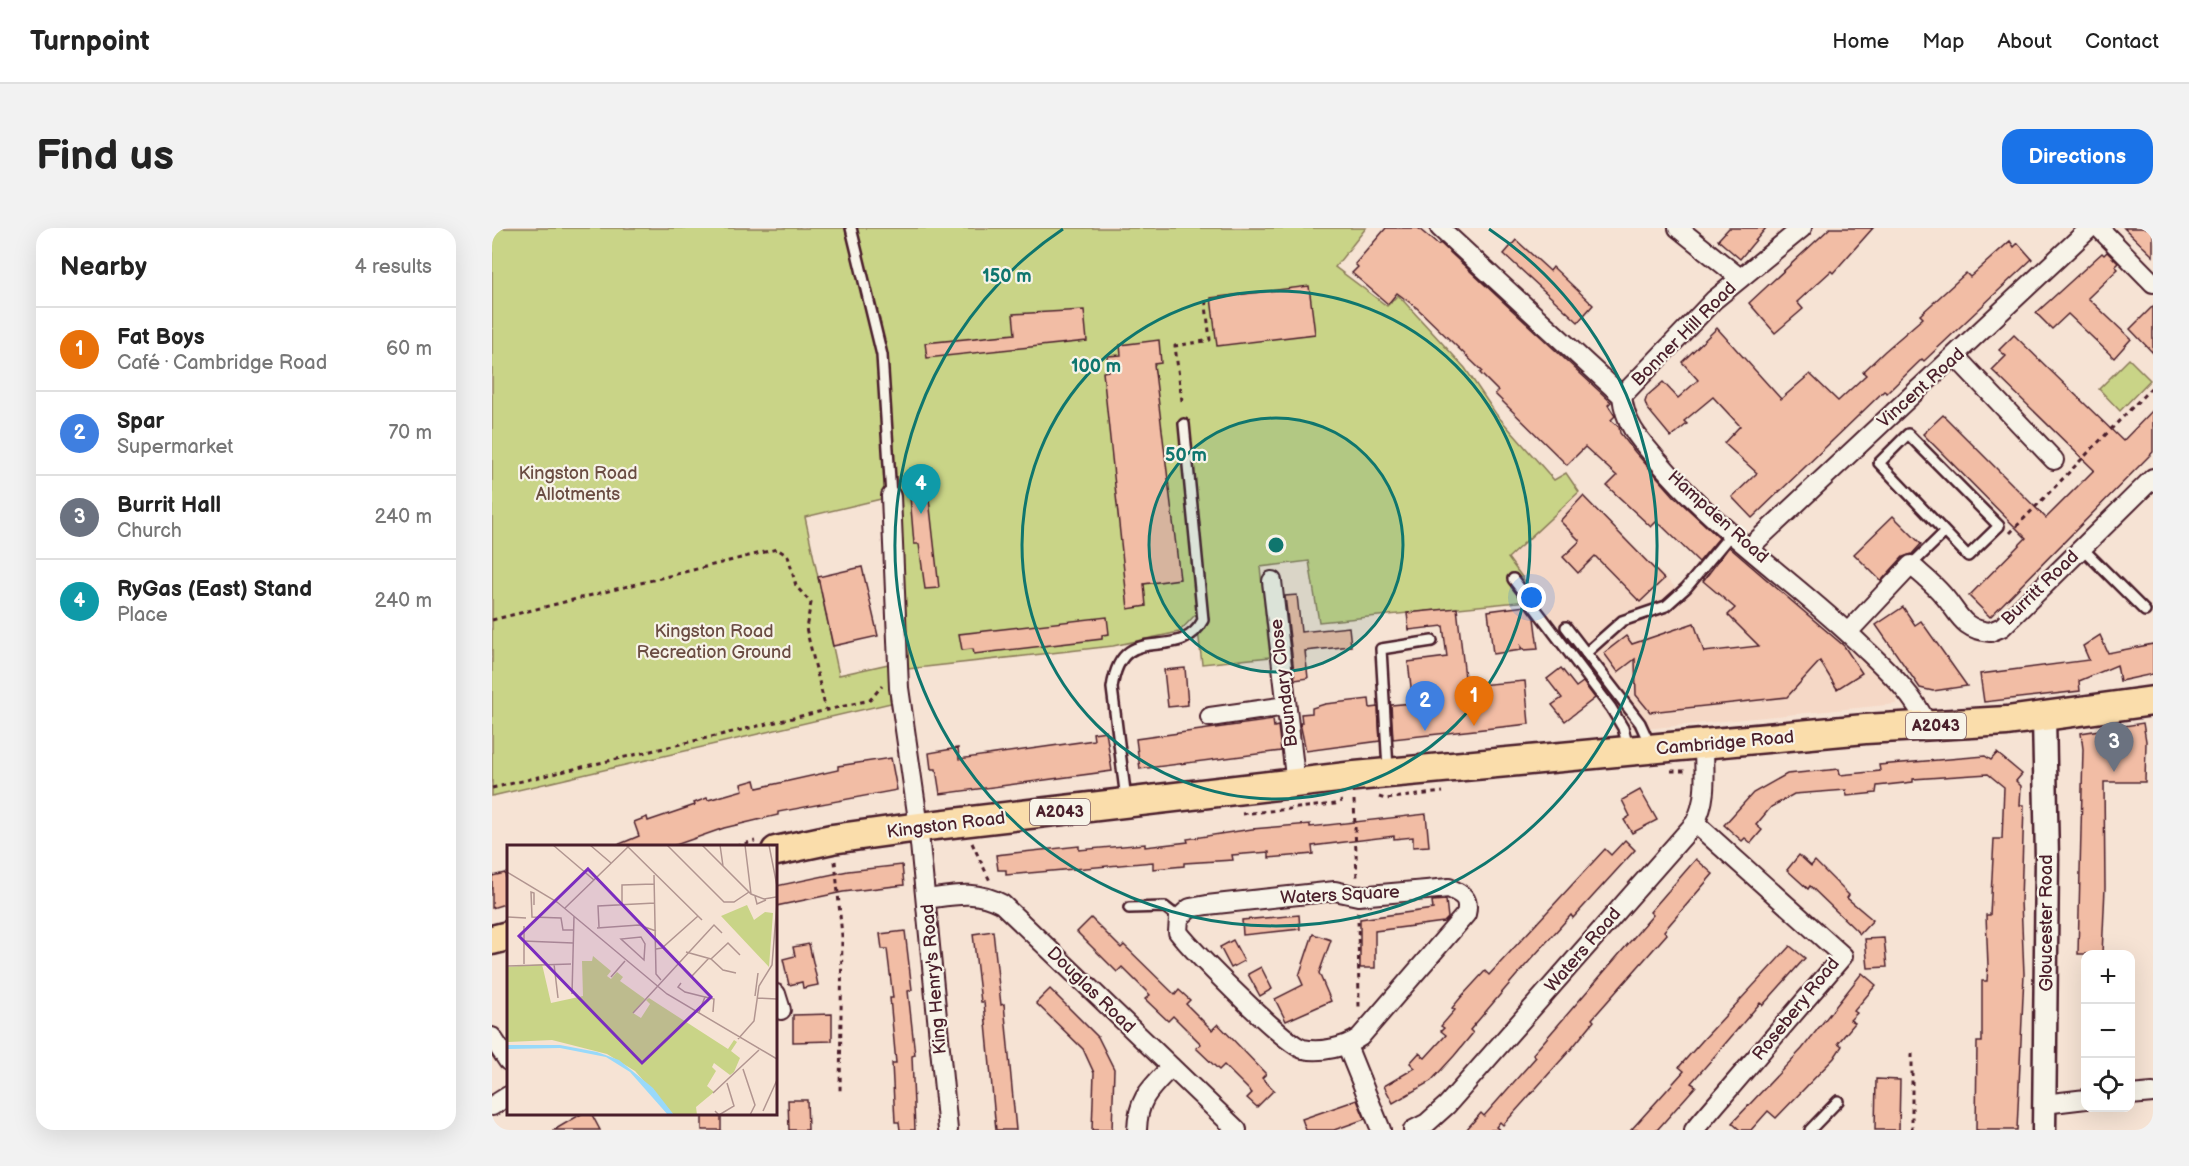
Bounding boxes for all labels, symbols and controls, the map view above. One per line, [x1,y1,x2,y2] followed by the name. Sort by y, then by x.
[30,25,150,58] text: Turnpoint
[1832,29,1889,54] text: Home
[1922,29,1964,54] text: Map
[1997,29,2052,54] text: About
[2085,29,2159,54] text: Contact
[2002,129,2153,184] button: Directions
[36,131,174,182] text: Find us
[60,252,147,283] text: Nearby
[354,255,432,279] text: 4 results
[982,266,1032,287] text: 150 m
[1628,278,1740,390] street label: Bonner Hill Road
[117,324,205,351] text: Fat Boys
[75,337,84,361] text: 1
[386,337,432,361] text: 60 m
[1873,343,1969,433] street label: Vincent Road
[117,351,327,375] text: Café · Cambridge Road
[1071,356,1121,377] text: 100 m
[117,408,164,435] text: Spar
[74,421,85,445] text: 2
[388,421,432,445] text: 70 m
[117,435,233,459] text: Supermarket
[1165,445,1207,466] text: 50 m
[518,463,638,505] park label: Kingston Road Allotments
[902,464,940,514] pin: 4
[1663,466,1773,568] street label: Hampden Road
[117,492,221,519] text: Burrit Hall
[74,505,85,529] text: 3
[375,505,432,529] text: 240 m
[117,519,182,543] text: Church
[1266,535,1286,555] centre of rings
[1997,546,2083,630] street label: Burritt Road
[117,576,312,603] text: RyGas (East) Stand
[1517,583,1546,612] your location
[74,589,85,613] text: 4
[375,589,432,613] text: 240 m
[117,603,168,627] text: Place
[1266,617,1302,748] street label: Boundary Close
[636,621,792,663] park label: Kingston Road Recreation Ground
[1454,676,1494,726] pin: 1
[1406,682,1444,731] pin: 2
[1906,713,1966,739] road number: A2043
[2094,722,2134,772] pin: 3
[1655,726,1795,760] street label: Cambridge Road
[1030,799,1090,825] road number: A2043
[886,807,1006,843] street label: Kingston Road
[507,845,777,1115] inset map
[2036,854,2057,992] street label: Gloucester Road
[1280,881,1401,909] street label: Waters Square
[917,903,951,1055] street label: King Henry's Road
[1541,903,1625,997] street label: Waters Road
[1042,943,1140,1037] street label: Douglas Road
[2081,950,2135,1112] map controls
[2081,950,2135,1004] button: +
[1748,953,1844,1065] street label: Rosebery Road
[2081,1004,2135,1058] button: −
[2081,1058,2135,1112] button: locate

